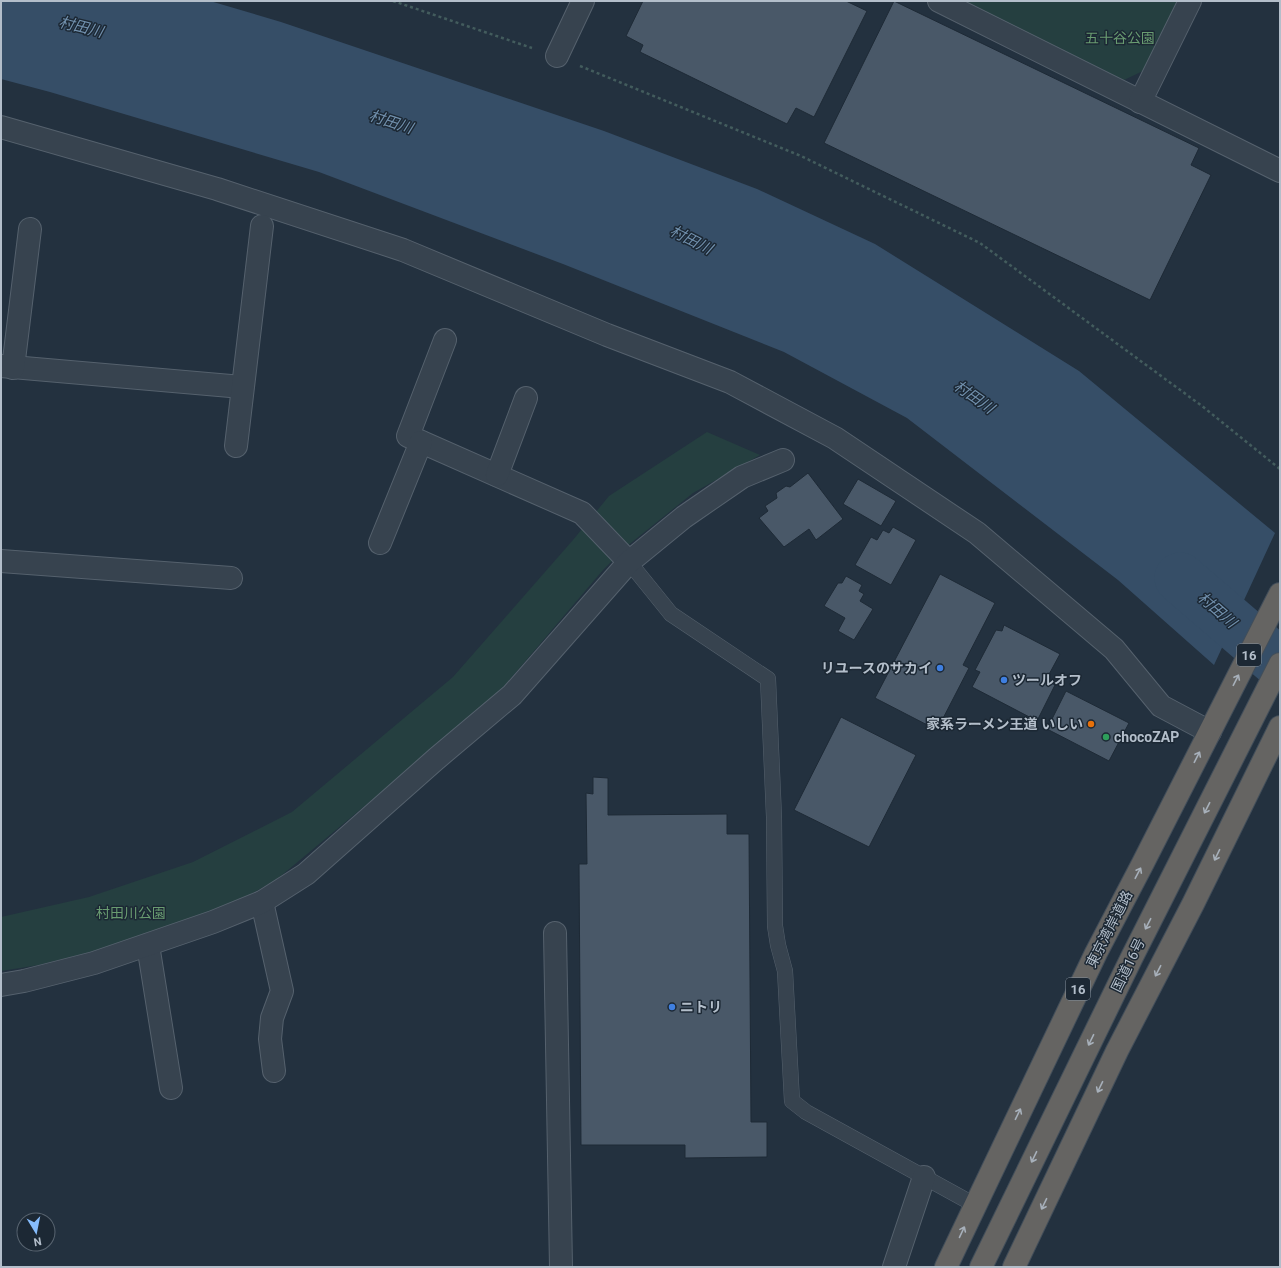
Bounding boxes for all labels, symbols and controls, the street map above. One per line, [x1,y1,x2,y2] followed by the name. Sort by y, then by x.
[57,13,107,42] water label: 村田川
[1085,30,1155,46] park label: 五十谷公園
[367,106,417,138] water label: 村田川
[667,222,717,259] water label: 村田川
[950,377,999,418] water label: 村田川
[1194,588,1241,633] water label: 村田川
[1237,644,1261,666] road number: 16
[821,660,932,676] place label: リユースのサカイ
[935,663,945,673] marker: リユースのサカイ
[1012,672,1082,688] place label: ツールオフ
[1233,674,1240,686] one-way arrow
[999,675,1009,685] marker: ツールオフ
[926,716,1083,732] place label: 家系ラーメン王道 いしい
[1086,719,1096,729] marker: 家系ラーメン王道 いしい
[1114,729,1179,745] place label: chocoZAP
[1101,732,1111,742] marker: chocoZAP
[1194,751,1202,763] one-way arrow
[1203,801,1210,813] one-way arrow
[1213,848,1220,860] one-way arrow
[1135,867,1143,879] one-way arrow
[1083,888,1135,970] street label: 東京湾岸道路
[96,905,166,921] park label: 村田川公園
[1144,917,1152,929] one-way arrow
[1108,936,1148,994] street label: 国道16号
[1154,965,1162,977] one-way arrow
[1066,978,1090,1000] road number: 16
[680,999,722,1015] place label: ニトリ
[667,1002,677,1012] marker: ニトリ
[1087,1034,1094,1046] one-way arrow
[1096,1081,1103,1093] one-way arrow
[1015,1109,1022,1121] one-way arrow
[1030,1151,1037,1163] one-way arrow
[1040,1198,1047,1210] one-way arrow
[16,1212,56,1252] north arrow
[959,1226,966,1238] one-way arrow
[32,1234,43,1248] text: N

